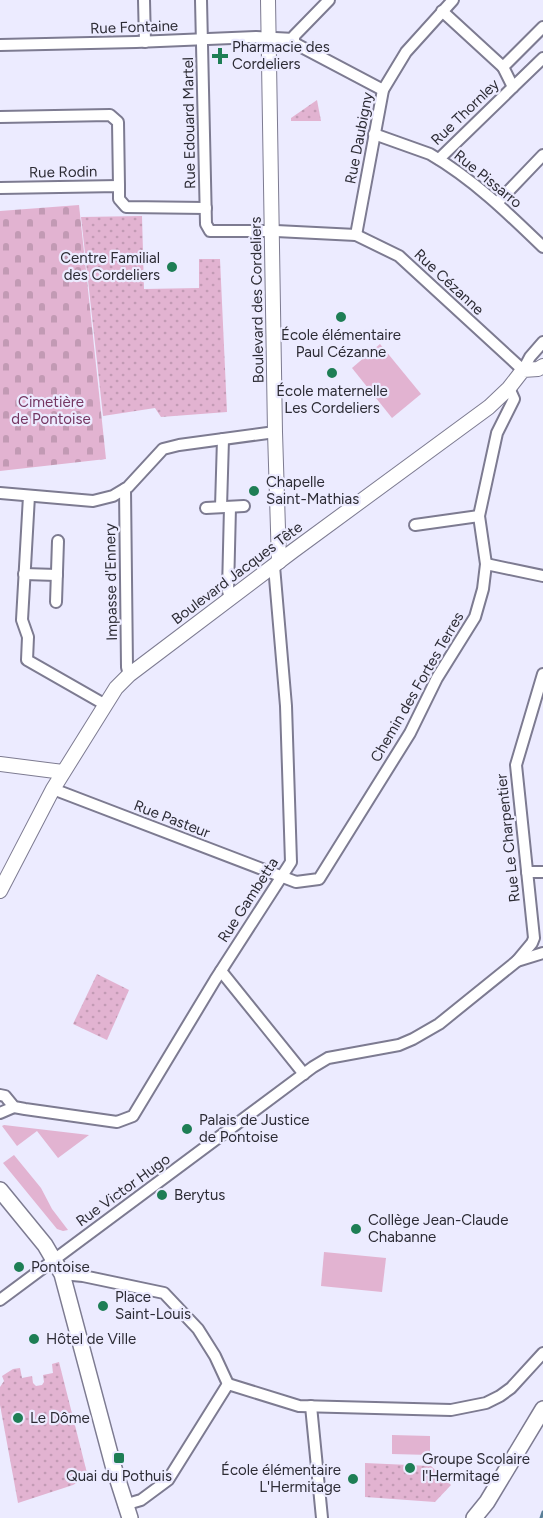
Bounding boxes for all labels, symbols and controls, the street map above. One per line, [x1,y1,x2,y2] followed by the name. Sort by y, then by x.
[90,16,178,38] street label: Rue Fontaine
[232,38,330,73] place label: Pharmacie des Cordeliers
[213,49,227,63] marker: Pharmacie des Cordeliers
[179,57,199,189] street label: Rue Edouard Martel
[427,75,503,149] street label: Rue Thornley
[341,90,377,185] street label: Rue Daubigny
[450,146,526,212] street label: Rue Pissarro
[29,162,97,182] street label: Rue Rodin
[247,217,267,383] street label: Boulevard des Cordeliers
[410,245,488,319] street label: Rue Cézanne
[60,249,160,284] place label: Centre Familial des Cordeliers
[165,260,179,274] marker: Centre Familial des Cordeliers
[334,310,348,324] marker: École élémentaire Paul Cézanne
[281,326,401,361] place label: École élémentaire Paul Cézanne
[325,366,339,380] marker: École maternelle Les Cordeliers
[276,382,388,417] place label: École maternelle Les Cordeliers
[11,393,91,428] park label: Cimetière de Pontoise
[266,473,359,508] place label: Chapelle Saint-Mathias
[247,484,261,498] marker: Chapelle Saint-Mathias
[168,518,306,628] street label: Boulevard Jacques Tête
[101,523,121,641] street label: Impasse d'Ennery
[367,609,467,765] street label: Chemin des Fortes Terres
[492,773,524,903] street label: Rue Le Charpentier
[131,796,213,842] street label: Rue Pasteur
[214,854,282,946] street label: Rue Gambetta
[199,1111,310,1146] place label: Palais de Justice de Pontoise
[180,1122,194,1136] marker: Palais de Justice de Pontoise
[72,1150,174,1230] street label: Rue Victor Hugo
[174,1186,225,1204] place label: Berytus
[155,1188,169,1202] marker: Berytus
[368,1211,508,1246] place label: Collège Jean-Claude Chabanne
[349,1222,363,1236] marker: Collège Jean-Claude Chabanne
[31,1258,90,1276] place label: Pontoise
[12,1260,26,1274] marker: Pontoise
[115,1288,191,1323] place label: Place Saint-Louis
[96,1299,110,1313] marker: Place Saint-Louis
[46,1330,136,1348] place label: Hôtel de Ville
[27,1332,41,1346] marker: Hôtel de Ville
[30,1409,90,1427] place label: Le Dôme
[11,1411,25,1425] marker: Le Dôme
[422,1450,530,1485] place label: Groupe Scolaire l'Hermitage
[112,1451,126,1465] marker: Quai du Pothuis
[221,1461,341,1496] place label: École élémentaire L'Hermitage
[403,1461,417,1475] marker: Groupe Scolaire l'Hermitage
[66,1467,172,1485] place label: Quai du Pothuis
[346,1472,360,1486] marker: École élémentaire L'Hermitage

